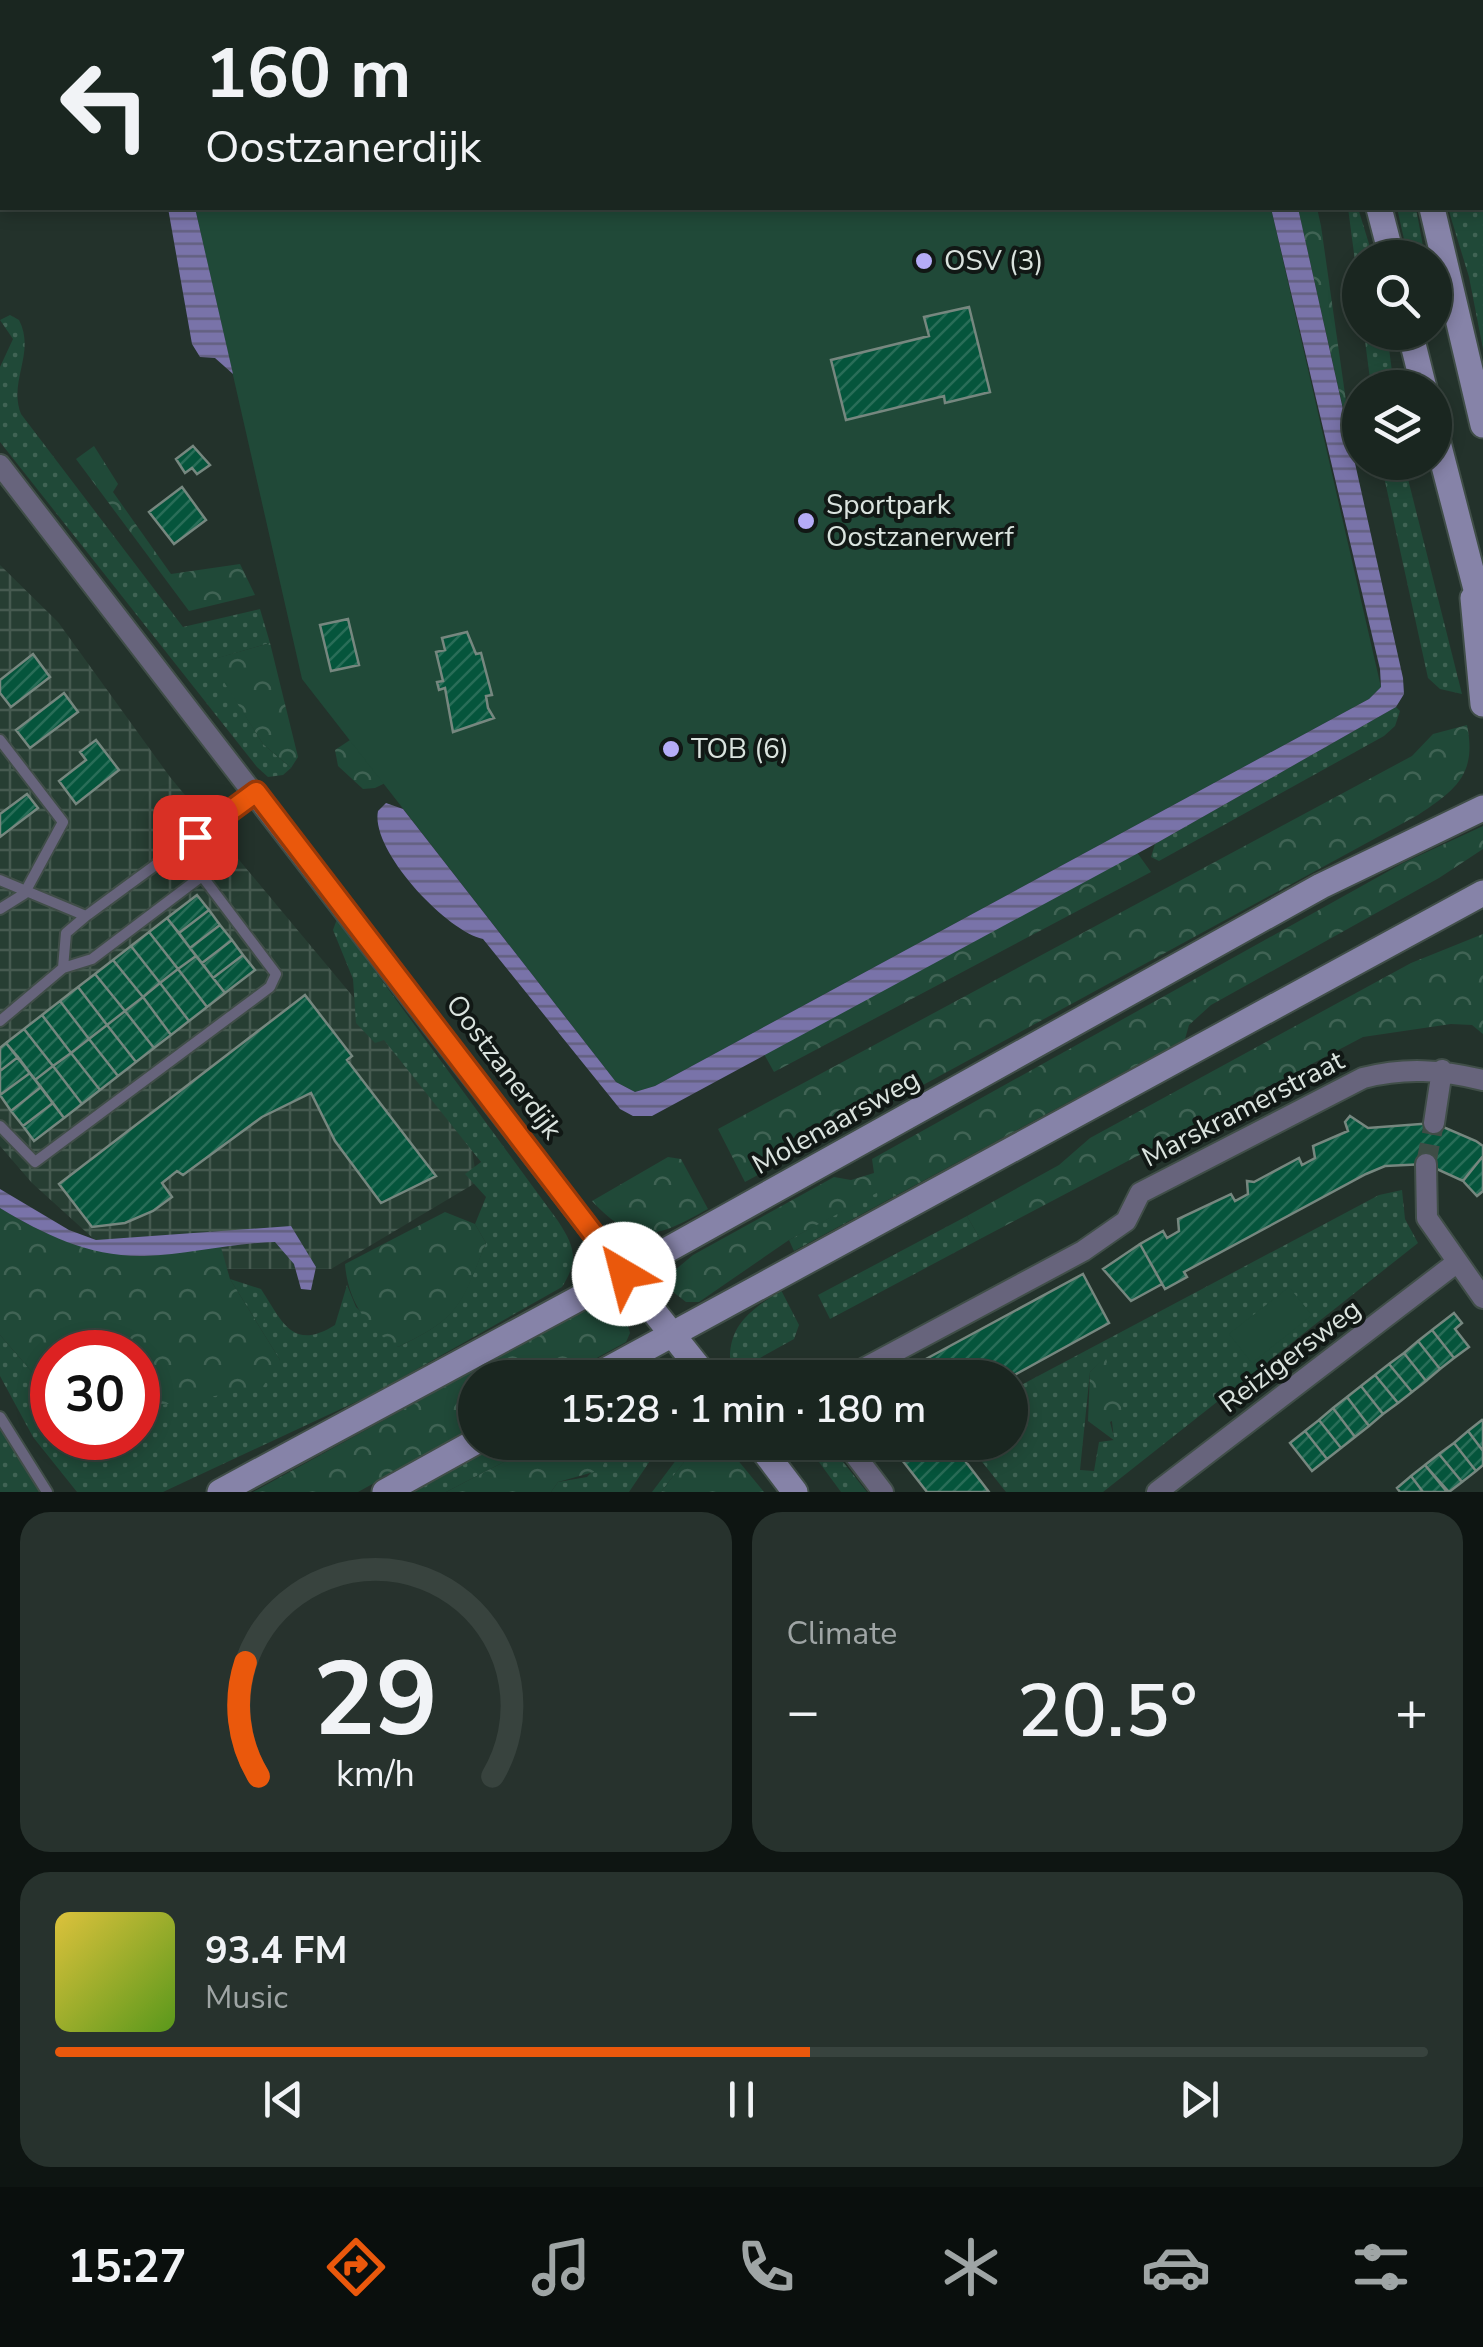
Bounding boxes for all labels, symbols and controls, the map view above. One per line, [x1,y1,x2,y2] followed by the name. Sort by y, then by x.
[205,26,411,122] text: 160 m
[40,40,170,170] icon: left
[205,117,481,178] text: Oostzanerdijk
[1342,240,1452,480] map controls
[1342,240,1452,350] button: search
[944,242,1043,280] place label: OSV (3)
[913,250,935,272] marker: OSV (3)
[1342,370,1452,480] button: layers
[826,486,1015,556] place label: Sportpark Oostzanerwerf
[795,510,817,532] marker: Sportpark Oostzanerwerf
[691,730,789,768] place label: TOB (6)
[660,738,682,760] marker: TOB (6)
[153,795,238,880] pin
[168,810,223,865] icon: arrive
[437,987,572,1148] street label: Oostzanerdijk
[1135,1042,1351,1176] street label: Marskramerstraat
[746,1060,926,1184] street label: Molenaarsweg
[572,1222,676,1326] position arrow
[1211,1290,1369,1422] street label: Reizigersweg
[30,1330,160,1460] speed limit sign: 30
[560,1384,926,1435] text: 15:28 · 1 min · 180 m
[787,1612,897,1655] text: Climate
[313,1629,438,1771] text: 29
[1017,1660,1198,1762] text: 20.5°
[787,1674,820,1749] text: −
[1395,1674,1428,1749] text: +
[336,1750,415,1799] text: km/h
[205,1925,347,1976] text: 93.4 FM
[205,1976,288,2019] text: Music
[256,2072,311,2127] icon: previous
[714,2072,769,2127] icon: pause
[1172,2072,1227,2127] icon: next
[321,2232,391,2302] icon: directions
[526,2232,596,2302] icon: music
[731,2232,801,2302] icon: phone
[936,2232,1006,2302] icon: climate
[1141,2232,1211,2302] icon: car
[1346,2232,1416,2302] icon: filters
[67,2237,187,2298] text: 15:27

